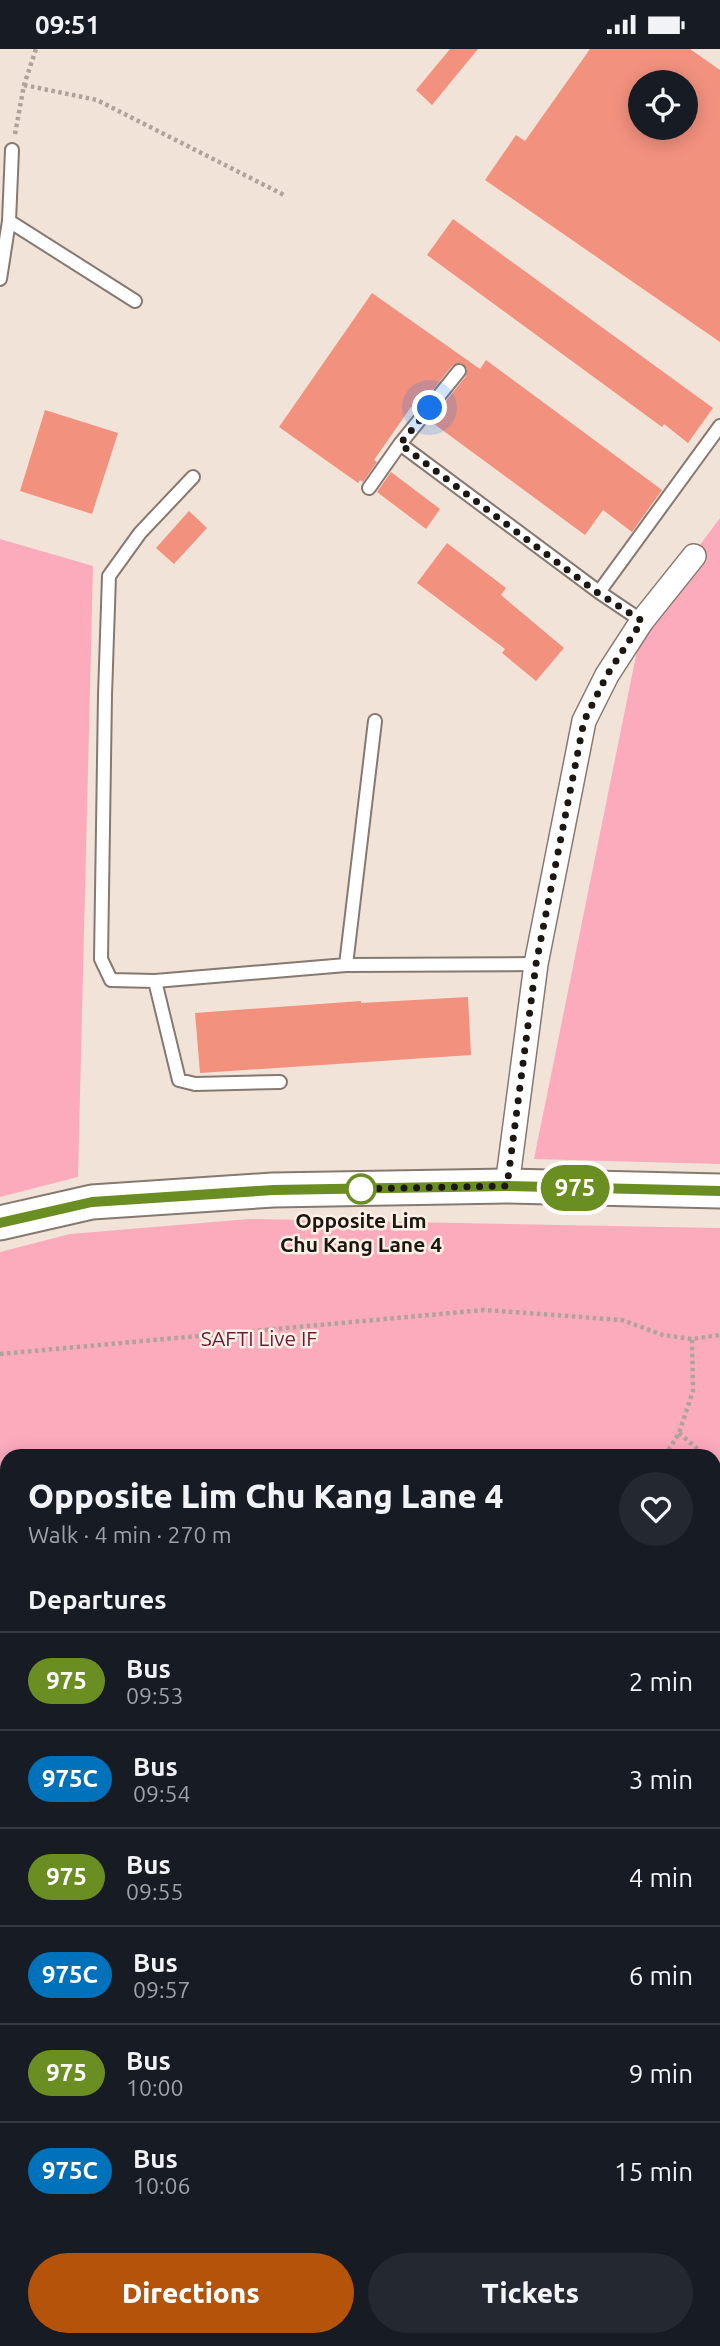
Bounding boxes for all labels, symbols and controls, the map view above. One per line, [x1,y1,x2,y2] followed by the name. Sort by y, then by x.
[35,10,100,39] text: 09:51
[628,70,698,140] map controls
[628,70,698,140] button: locate
[412,390,447,425] your location
[535,1165,615,1211] line badge: 975
[346,1174,376,1204] marker: Opposite Lim Chu Kang Lane 4
[555,1174,595,1201] text: 975
[280,1208,442,1256] place label: Opposite Lim Chu Kang Lane 4
[201,1326,317,1350] park label: SAFTI Live IF
[619,1472,693,1546] button: heart
[28,1477,503,1514] text: Opposite Lim Chu Kang Lane 4
[28,1522,232,1547] text: Walk · 4 min · 270 m
[28,1585,166,1614] text: Departures
[126,1654,171,1683] text: Bus
[46,1667,87,1694] text: 975
[629,1667,693,1696] text: 2 min
[126,1683,184,1708] text: 09:53
[133,1752,178,1781] text: Bus
[42,1765,98,1792] text: 975C
[629,1765,693,1794] text: 3 min
[133,1781,191,1806] text: 09:54
[126,1850,171,1879] text: Bus
[46,1863,87,1890] text: 975
[629,1863,693,1892] text: 4 min
[126,1879,184,1904] text: 09:55
[133,1948,178,1977] text: Bus
[42,1961,98,1988] text: 975C
[629,1961,693,1990] text: 6 min
[133,1977,191,2002] text: 09:57
[126,2046,171,2075] text: Bus
[46,2059,87,2086] text: 975
[629,2059,693,2088] text: 9 min
[126,2075,184,2100] text: 10:00
[133,2144,178,2173] text: Bus
[42,2157,98,2184] text: 975C
[614,2157,693,2186] text: 15 min
[133,2173,191,2198] text: 10:06
[28,2253,354,2333] button: Directions
[368,2253,693,2333] button: Tickets

